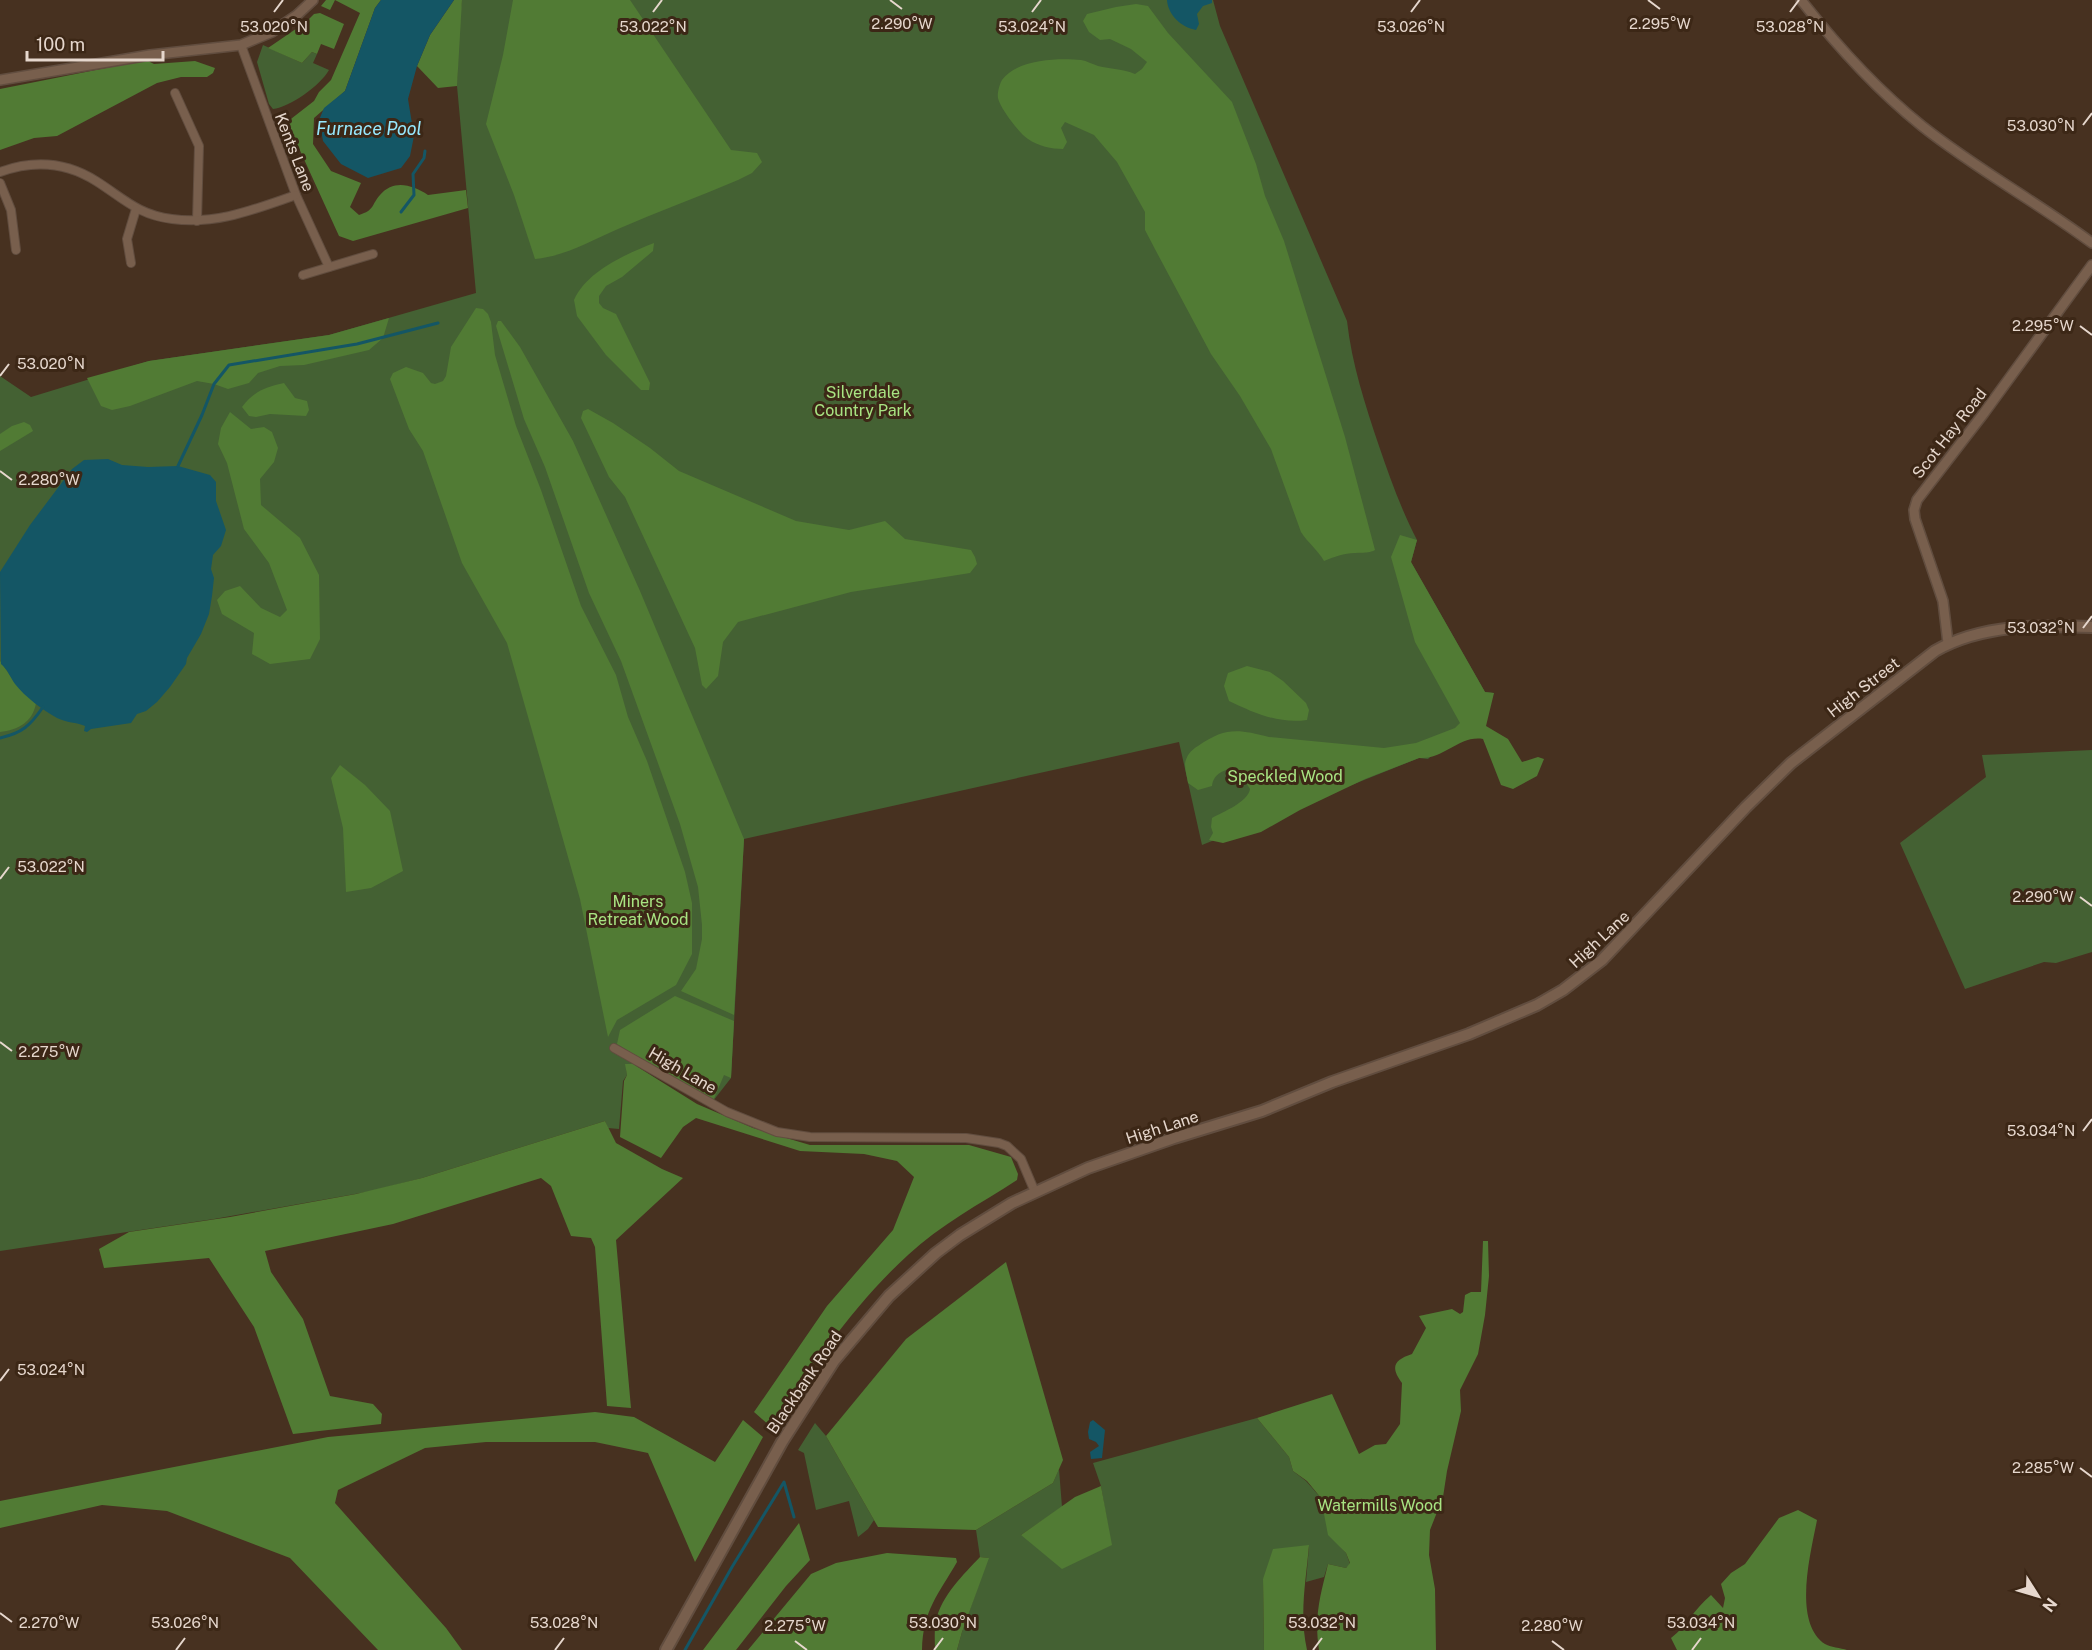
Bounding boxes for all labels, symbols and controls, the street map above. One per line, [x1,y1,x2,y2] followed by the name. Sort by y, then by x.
[871,15,933,32] text: 2.290°W
[1629,15,1691,32] text: 2.295°W
[240,18,308,35] text: 53.020°N
[619,18,687,35] text: 53.022°N
[998,18,1066,35] text: 53.024°N
[1377,18,1445,35] text: 53.026°N
[1756,18,1824,35] text: 53.028°N
[27,24,164,62] scale bar
[36,34,85,55] text: 100 m
[271,110,318,194] street label: Kents Lane
[2007,117,2075,134] text: 53.030°N
[316,118,422,139] water label: Furnace Pool
[2012,317,2074,334] text: 2.295°W
[17,355,85,372] text: 53.020°N
[814,383,912,420] park label: Silverdale Country Park
[1908,384,1991,482] street label: Scot Hay Road
[18,471,80,488] text: 2.280°W
[2007,619,2075,636] text: 53.032°N
[1824,653,1903,721] street label: High Street
[1227,767,1343,786] park label: Speckled Wood
[17,858,85,875] text: 53.022°N
[2012,888,2074,905] text: 2.290°W
[588,892,688,929] park label: Miners Retreat Wood
[1565,907,1633,972] street label: High Lane
[18,1043,80,1060] text: 2.275°W
[645,1043,720,1098] street label: High Lane
[1123,1107,1201,1148] street label: High Lane
[2007,1122,2075,1139] text: 53.034°N
[763,1327,846,1437] street label: Blackbank Road
[17,1361,85,1378] text: 53.024°N
[2012,1459,2074,1476] text: 2.285°W
[1317,1496,1443,1515] park label: Watermills Wood
[2008,1566,2068,1626] north arrow
[2038,1594,2061,1615] text: N
[19,1614,79,1631] text: 2.270°W
[151,1614,219,1631] text: 53.026°N
[530,1614,598,1631] text: 53.028°N
[909,1614,977,1631] text: 53.030°N
[1288,1614,1356,1631] text: 53.032°N
[1667,1614,1735,1631] text: 53.034°N
[764,1617,826,1634] text: 2.275°W
[1521,1617,1583,1634] text: 2.280°W

